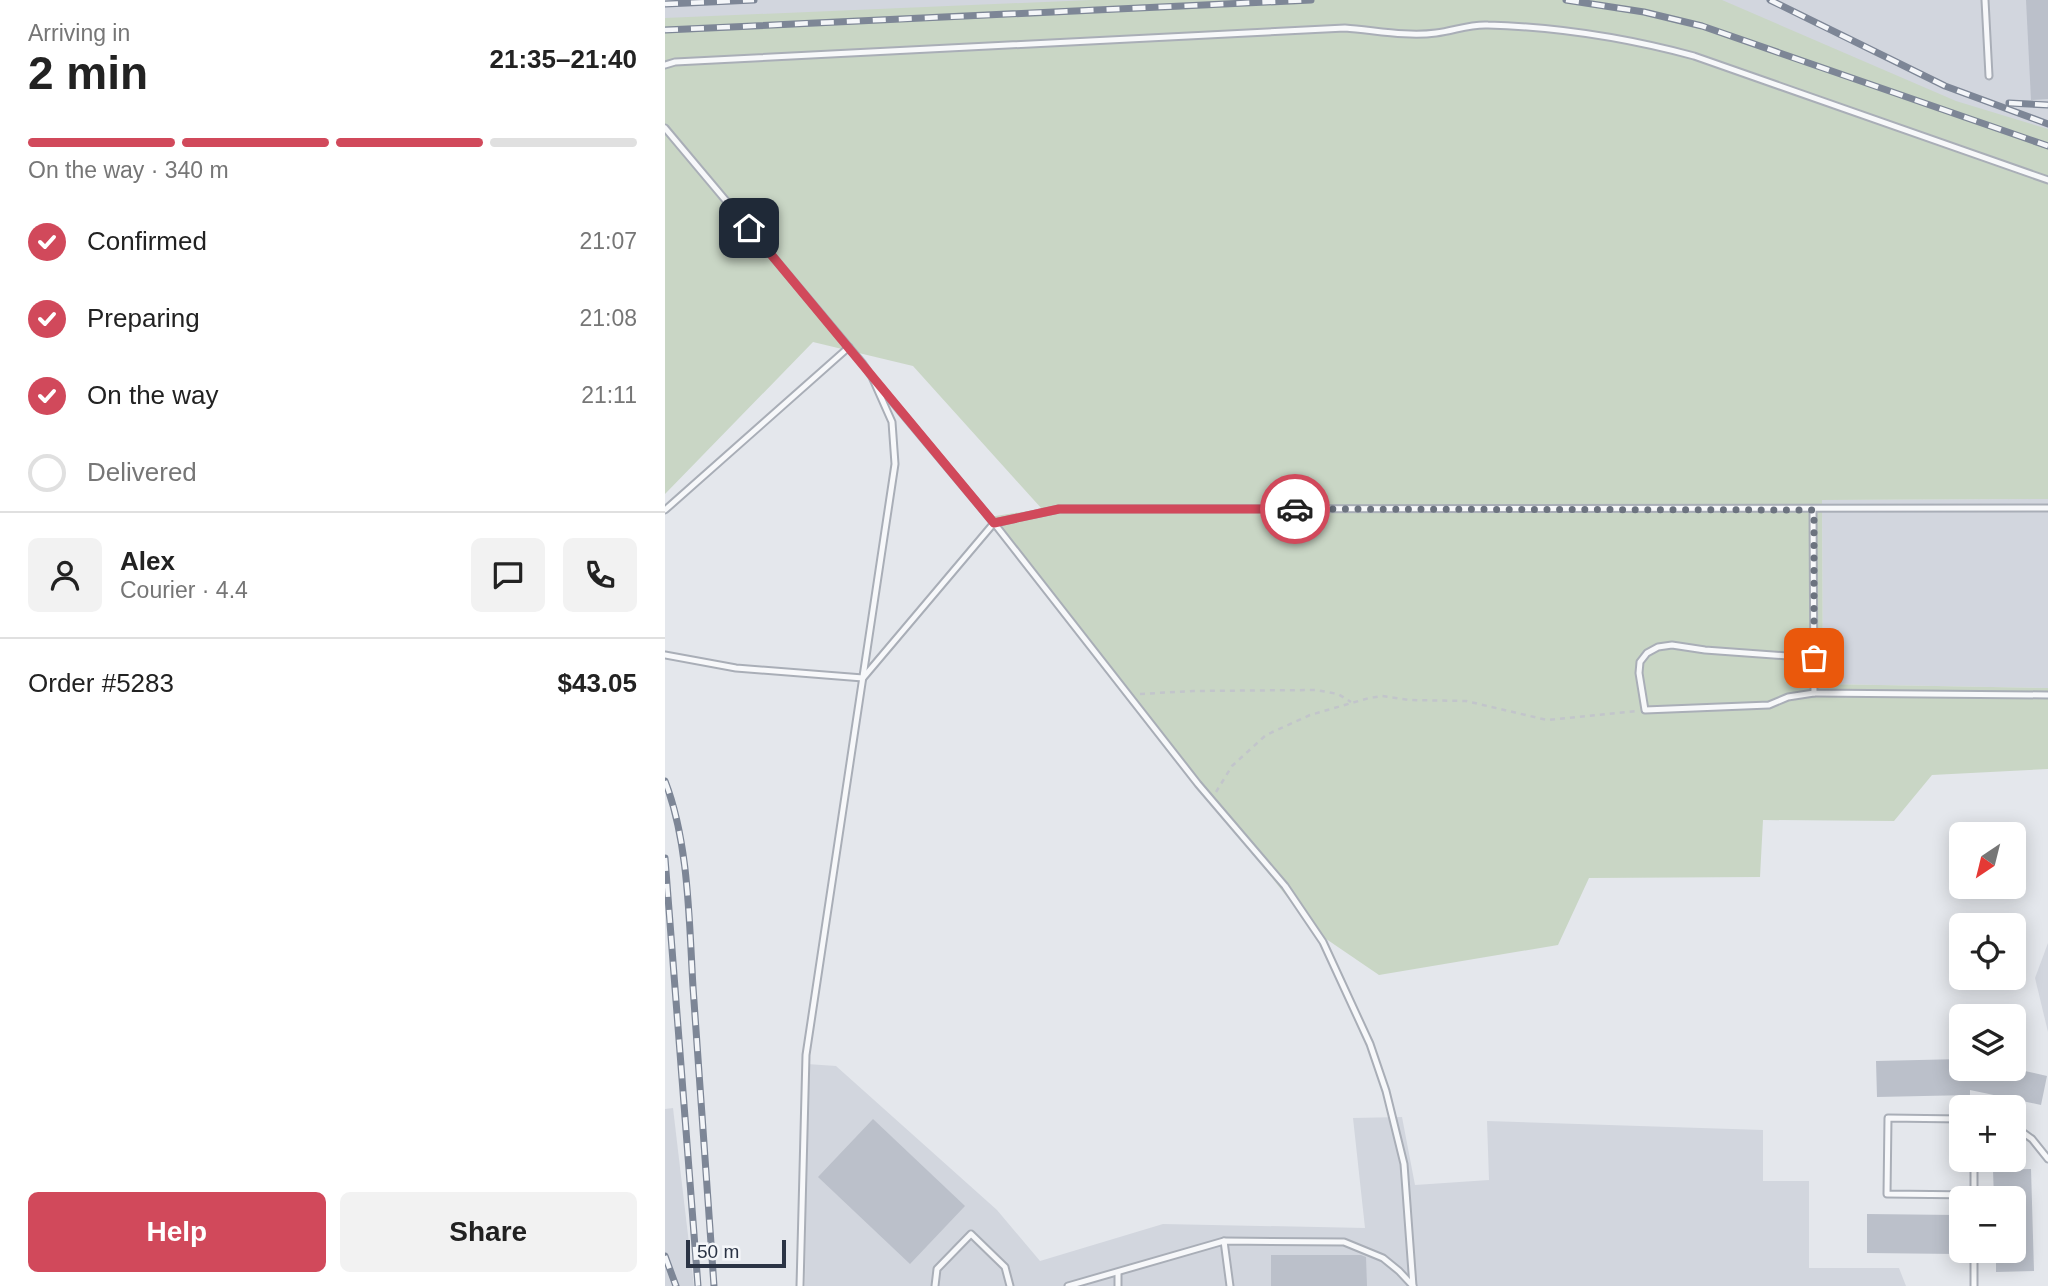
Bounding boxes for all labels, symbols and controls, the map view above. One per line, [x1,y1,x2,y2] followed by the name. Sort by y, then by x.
[28,20,130,46] text: Arriving in
[490,44,637,74] text: 21:35–21:40
[28,47,148,99] text: 2 min
[28,157,229,183] text: On the way · 340 m
[719,198,779,258] pin
[730,209,768,247] icon: home
[28,223,66,261] icon: check
[87,226,207,256] text: Confirmed
[579,228,637,254] text: 21:07
[28,300,66,338] icon: check
[87,303,200,333] text: Preparing
[579,305,637,331] text: 21:08
[28,377,66,415] icon: check
[87,380,219,410] text: On the way
[581,382,637,408] text: 21:11
[87,457,197,487] text: Delivered
[1260,474,1330,544] courier
[1276,490,1314,528] icon: car
[28,538,102,612] button: person
[471,538,545,612] button: chat
[563,538,637,612] button: phone
[120,546,175,576] text: Alex
[120,577,248,603] text: Courier · 4.4
[1784,628,1844,688] pin
[1795,639,1833,677] icon: bag
[28,668,174,698] text: Order #5283
[557,668,637,698] text: $43.05
[1949,822,2027,900] north arrow
[1949,822,2026,1263] map controls
[1949,913,2026,990] button: locate
[1949,1004,2026,1081] button: layers
[1949,1095,2026,1172] button: +
[1949,1186,2026,1263] button: −
[28,1192,326,1272] button: Help
[340,1192,637,1272] button: Share
[686,1237,786,1269] scale bar
[697,1241,739,1262] text: 50 m

